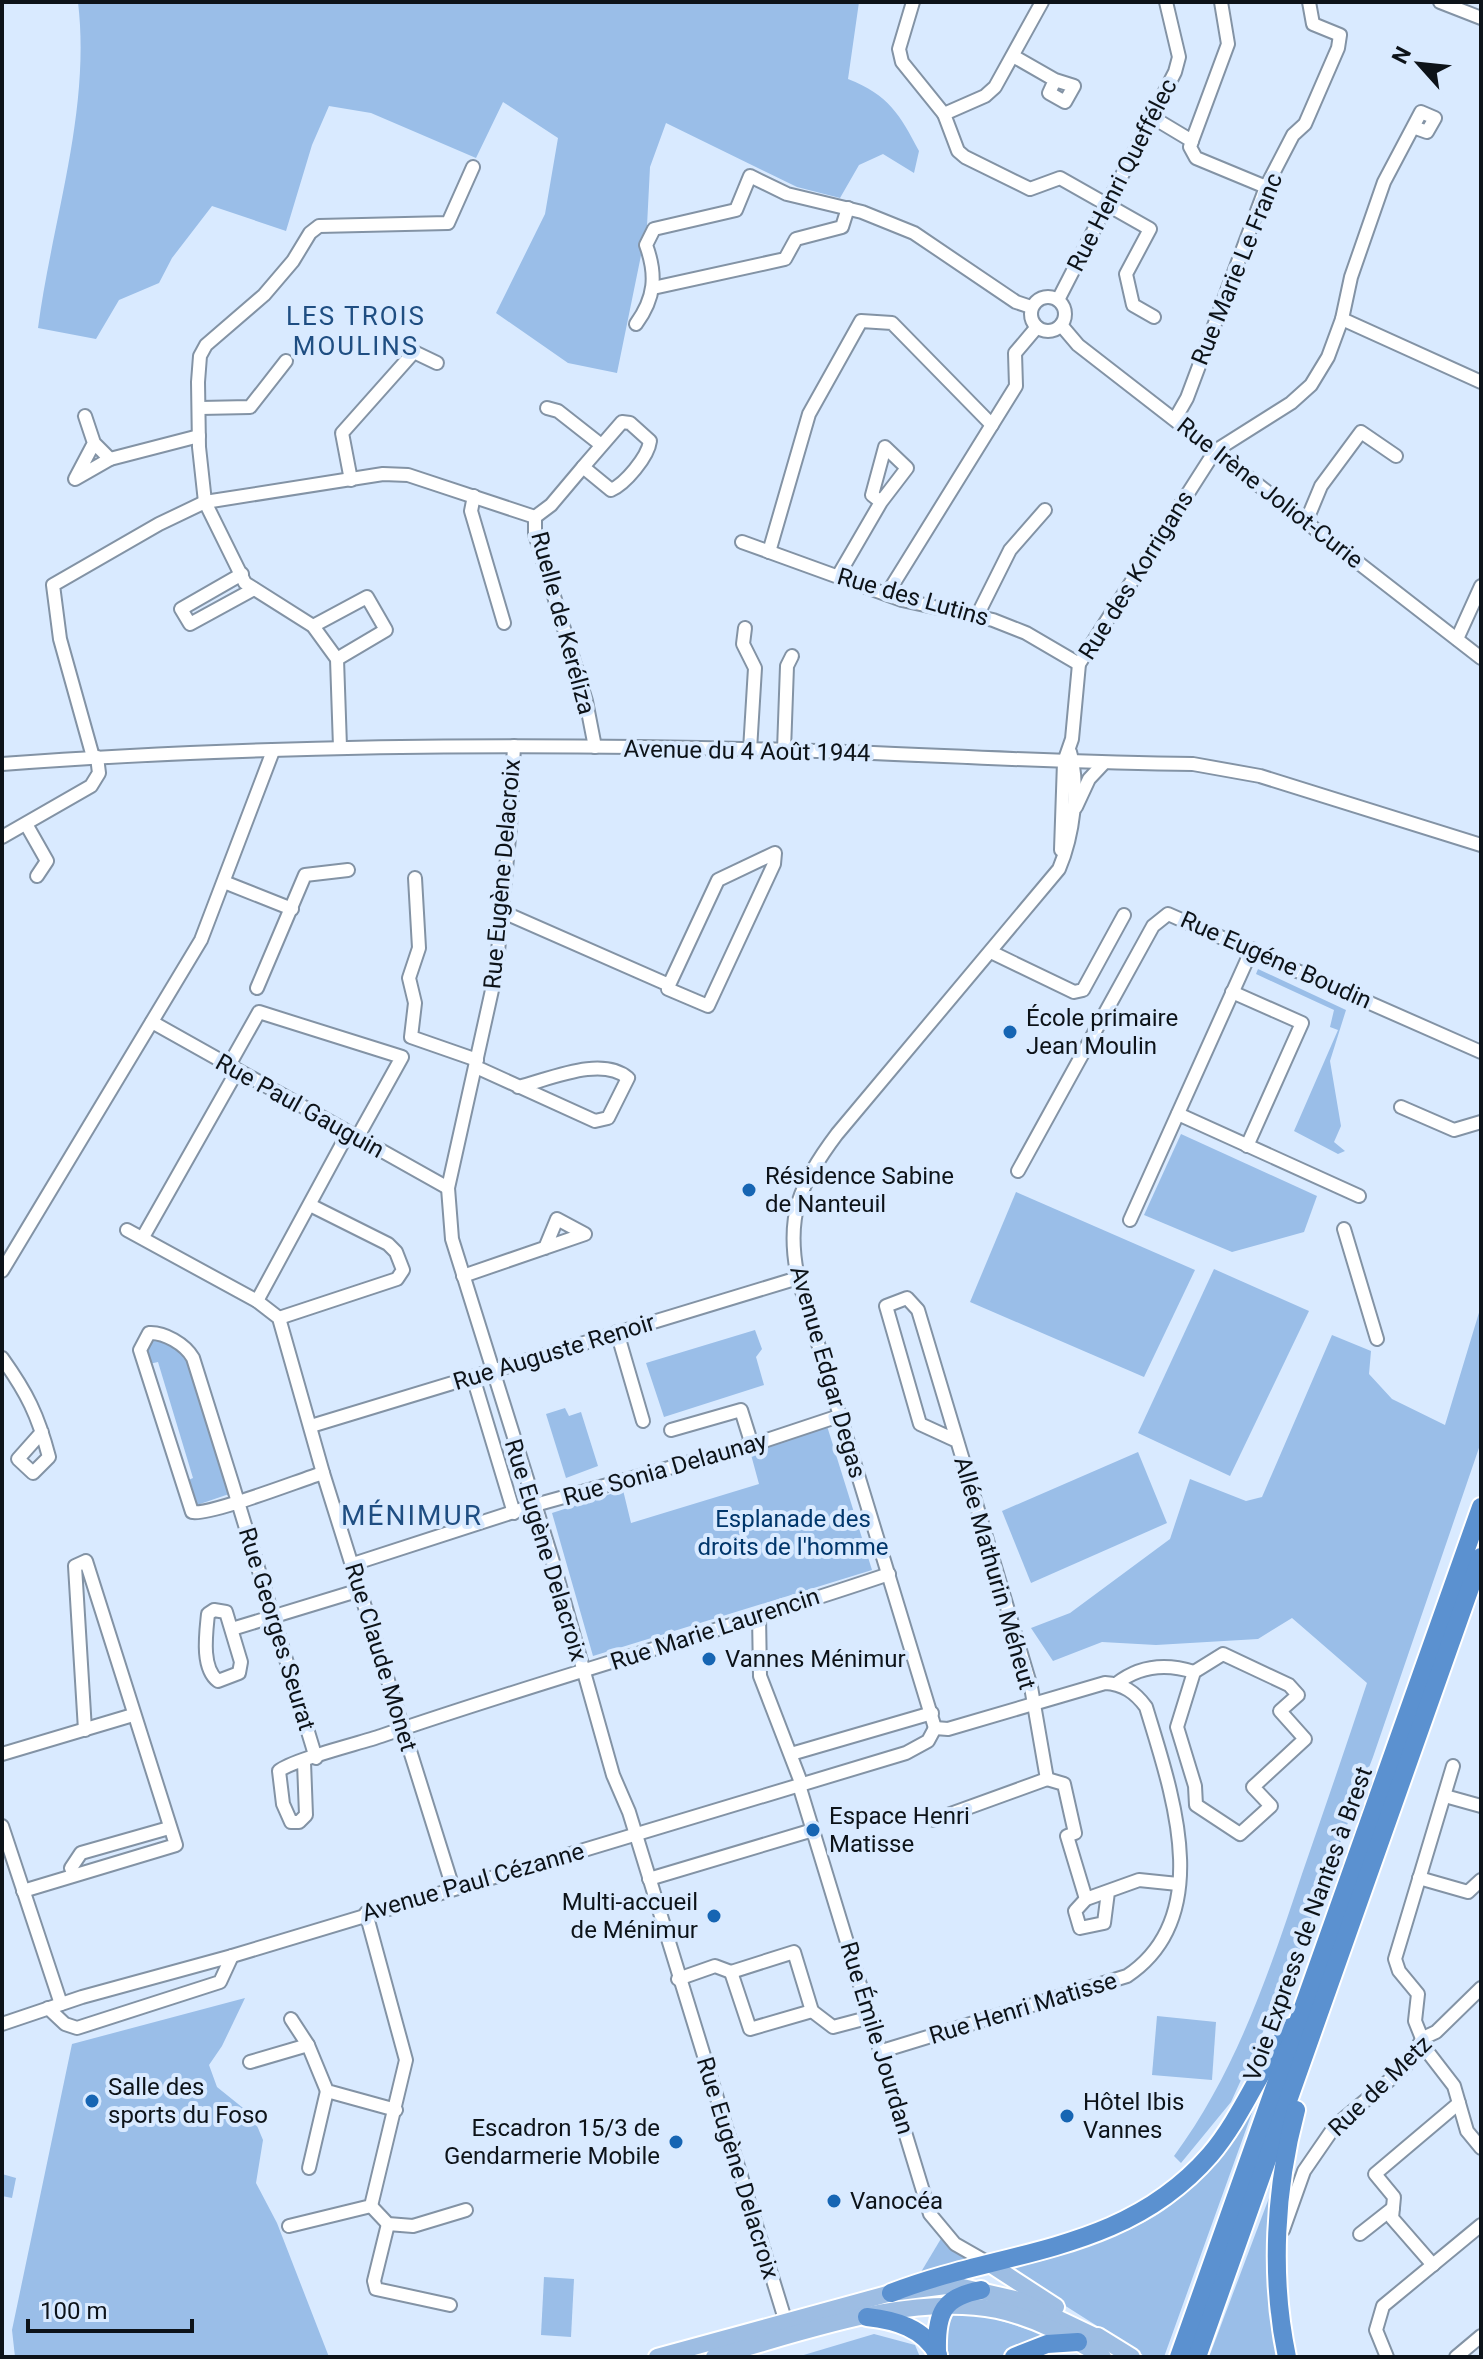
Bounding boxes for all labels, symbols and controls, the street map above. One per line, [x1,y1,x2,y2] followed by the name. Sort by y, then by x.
[1379,24,1459,104] north arrow
[1387,43,1416,68] text: N
[1061,74,1183,276] street label: Rue Henri Queffélec
[1186,169,1288,369] street label: Rue Marie Le Franc
[286,301,426,361] district label: LES TROIS MOULINS
[1171,412,1369,574] street label: Rue Irène Joliot-Curie
[1073,485,1199,665] street label: Rue des Korrigans
[525,529,601,717] street label: Ruelle de Keréliza
[834,562,992,632] street label: Rue des Lutins
[623,735,871,767] street label: Avenue du 4 Août 1944
[478,758,526,990] street label: Rue Eugène Delacroix
[1176,905,1376,1015] street label: Rue Eugéne Boudin
[1026,1004,1178,1060] place label: École primaire Jean Moulin
[1001,1023,1019,1041] marker: École primaire Jean Moulin
[211,1048,389,1164] street label: Rue Paul Gauguin
[765,1162,954,1218] place label: Résidence Sabine de Nanteuil
[740,1181,758,1199] marker: Résidence Sabine de Nanteuil
[784,1263,872,1481] street label: Avenue Edgar Degas
[450,1308,658,1396] street label: Rue Auguste Renoir
[560,1426,771,1512] street label: Rue Sonia Delaunay
[499,1436,593,1665] street label: Rue Eugène Delacroix
[948,1453,1042,1693] street label: Allée Mathurin Méheut
[341,1499,483,1532] district label: MÉNIMUR
[697,1505,889,1561] park label: Esplanade des droits de l'homme
[233,1524,321,1734] street label: Rue Georges Seurat
[339,1560,423,1755] street label: Rue Claude Monet
[607,1582,823,1676] street label: Rue Marie Laurencin
[725,1645,906,1673] place label: Vannes Ménimur
[700,1650,718,1668] marker: Vannes Ménimur
[1238,1763,1378,2085] street label: Voie Express de Nantes à Brest
[829,1802,970,1858] place label: Espace Henri Matisse
[804,1821,822,1839] marker: Espace Henri Matisse
[359,1837,587,1927] street label: Avenue Paul Cézanne
[562,1888,698,1944] place label: Multi-accueil de Ménimur
[705,1907,723,1925] marker: Multi-accueil de Ménimur
[834,1938,920,2138] street label: Rue Émile Jourdan
[926,1966,1120,2050] street label: Rue Henri Matisse
[1323,2030,1437,2142] street label: Rue de Metz
[691,2054,785,2283] street label: Rue Eugène Delacroix
[108,2073,268,2129] place label: Salle des sports du Foso
[1083,2088,1184,2144] place label: Hôtel Ibis Vannes
[83,2092,101,2110] marker: Salle des sports du Foso
[1058,2107,1076,2125] marker: Hôtel Ibis Vannes
[444,2114,660,2170] place label: Escadron 15/3 de Gendarmerie Mobile
[667,2133,685,2151] marker: Escadron 15/3 de Gendarmerie Mobile
[850,2187,943,2215] place label: Vanocéa
[825,2192,843,2210] marker: Vanocéa
[28,2283,192,2333] scale bar
[40,2297,107,2325] text: 100 m

